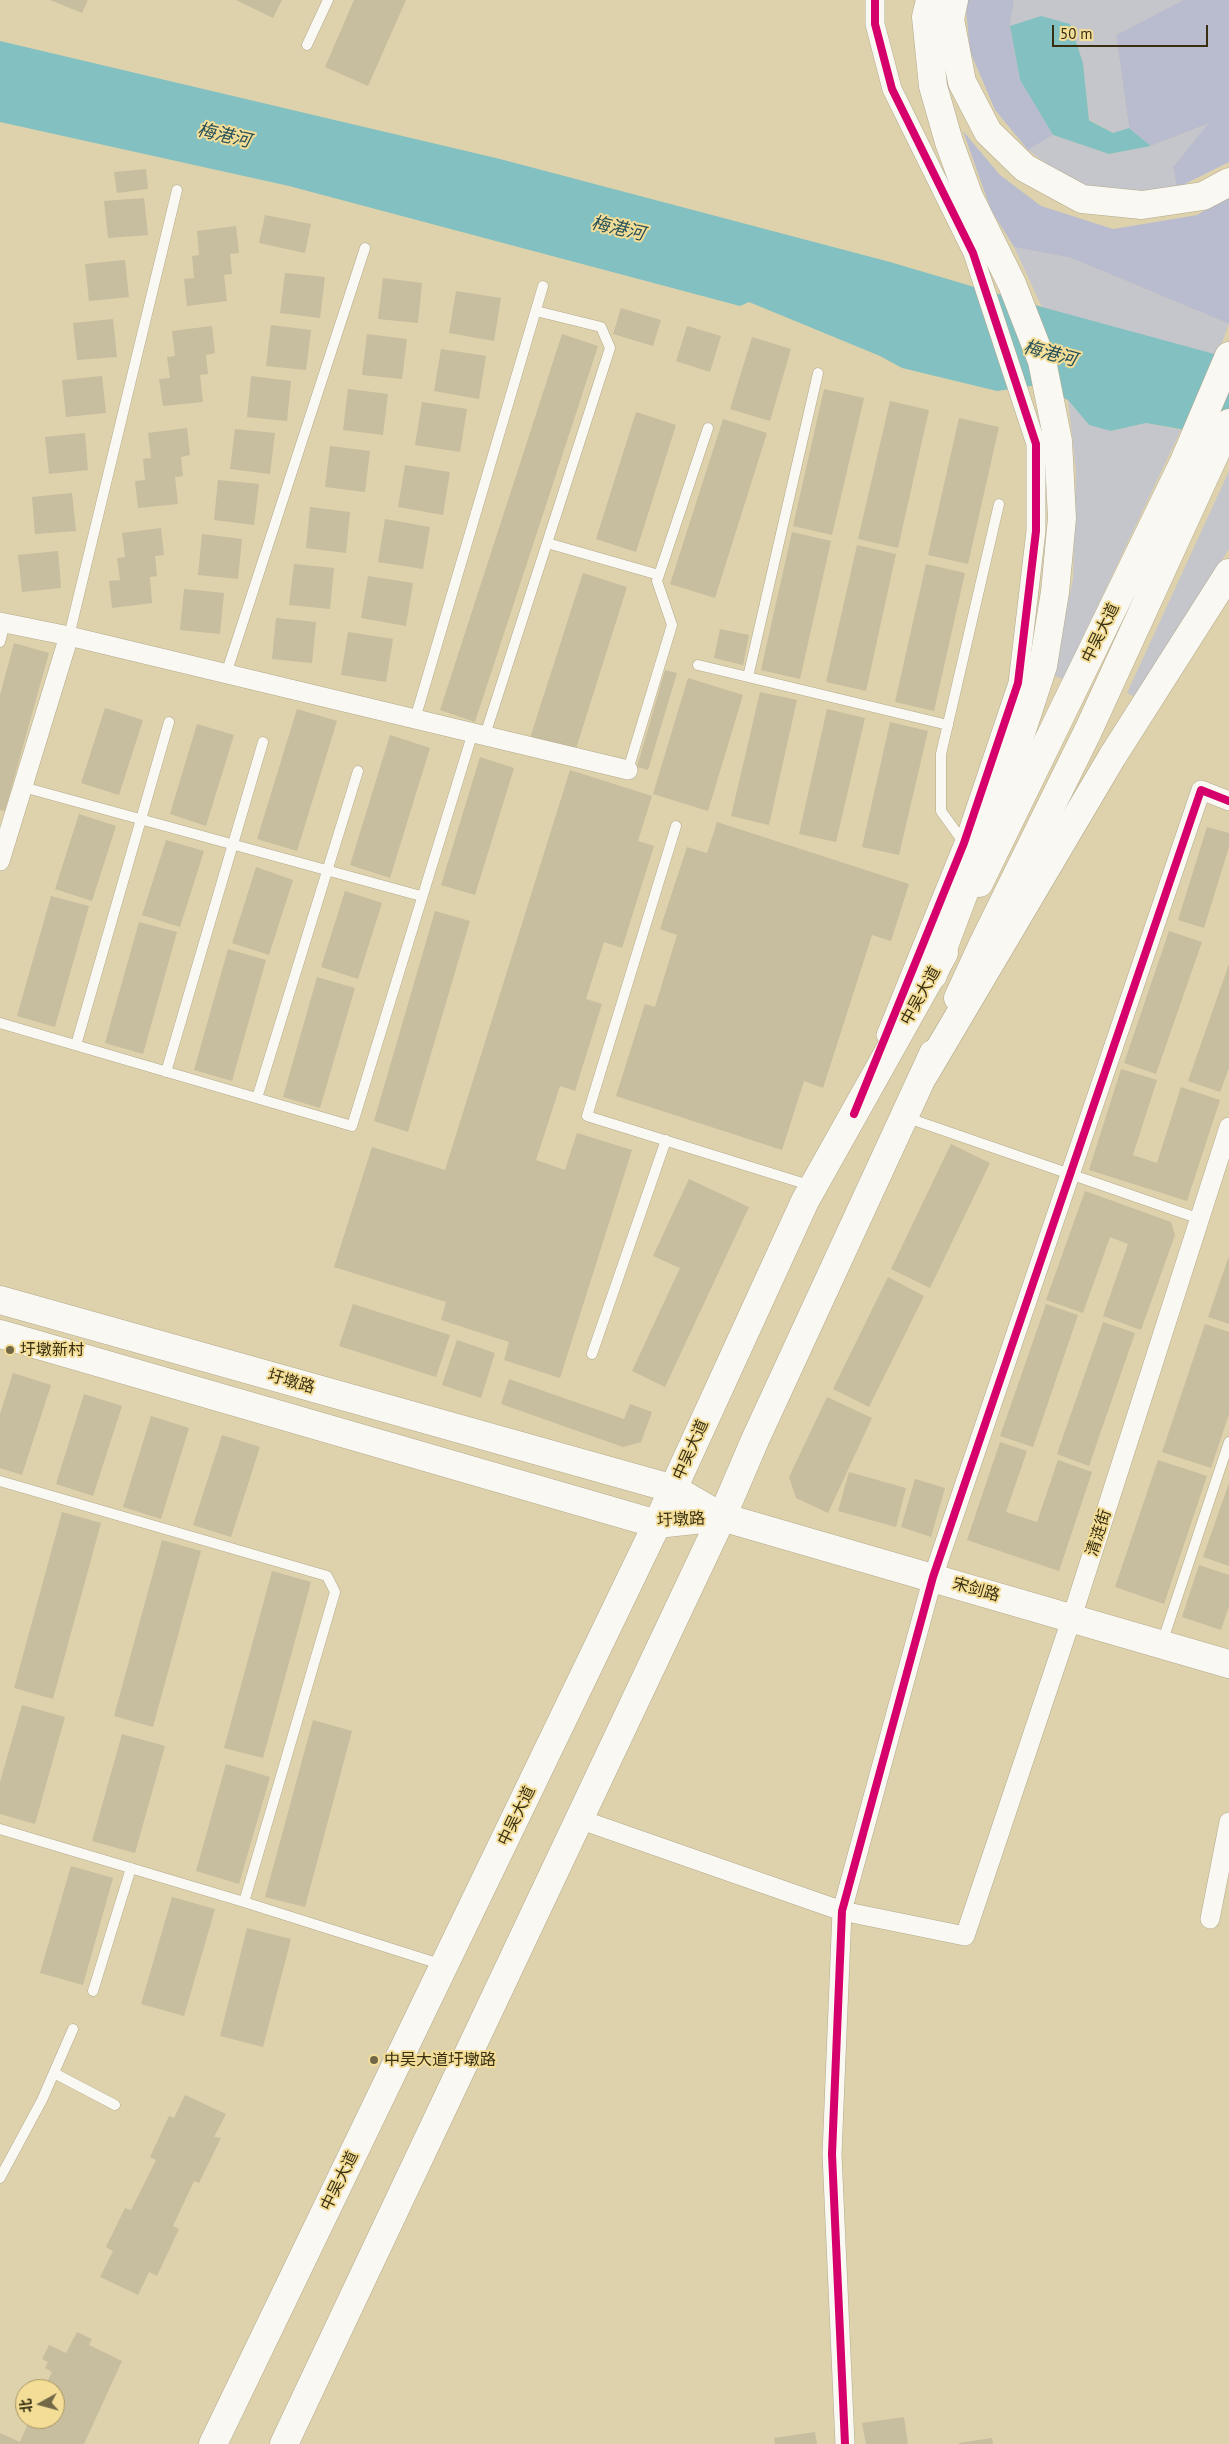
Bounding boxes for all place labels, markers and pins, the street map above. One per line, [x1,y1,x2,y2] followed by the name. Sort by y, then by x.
[20,1340,84,1360] place label: 圩墩新村
[4,1344,16,1356] marker: 圩墩新村
[384,2050,496,2070] place label: 中吴大道圩墩路
[368,2054,380,2066] marker: 中吴大道圩墩路

